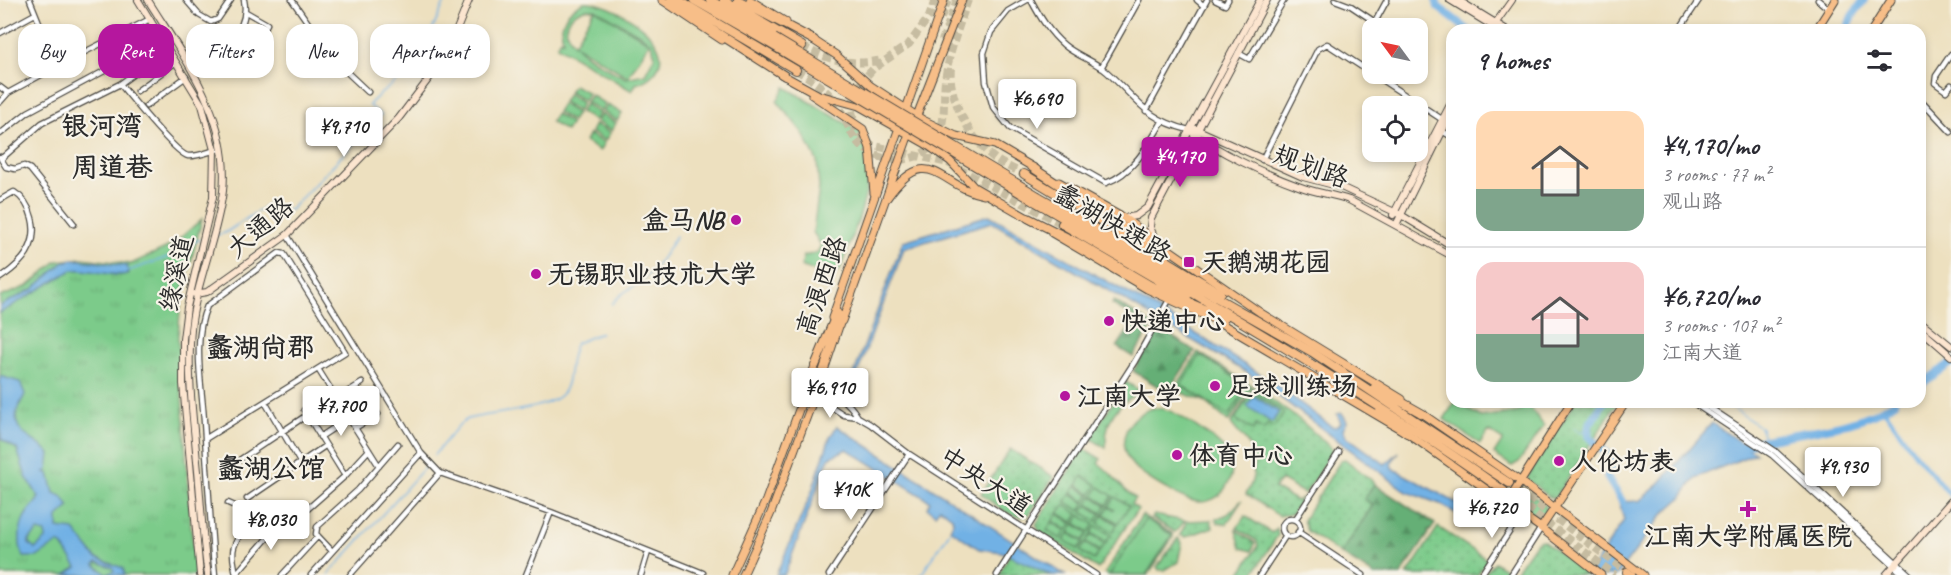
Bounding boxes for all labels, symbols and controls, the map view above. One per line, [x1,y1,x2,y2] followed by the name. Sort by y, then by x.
[1362,18,1428,84] north arrow
[1362,18,1428,162] map controls
[18,24,86,78] chip: Buy
[98,24,174,78] chip: Rent
[186,24,274,78] chip: Filters
[286,24,358,78] chip: New
[370,24,490,78] chip: Apartment
[1476,44,1549,77] text: 9 homes
[1863,44,1896,77] icon: filters
[988,79,1086,130] pin: ¥6,690
[1012,86,1062,111] text: ¥6,690
[1362,96,1428,162] button: locate
[295,107,393,158] pin: ¥9,710
[62,109,143,143] district label: 银河湾
[320,114,368,139] text: ¥9,710
[1662,129,1759,162] text: ¥4,170/mo
[1524,135,1596,207] icon: home
[1131,137,1229,188] pin: ¥4,170
[1269,138,1353,195] street label: 规划路
[1156,144,1204,169] text: ¥4,170
[72,150,153,184] district label: 周道巷
[1662,162,1770,187] text: 3 rooms · 77 m²
[1048,177,1177,270] street label: 蠡湖快速路
[1662,189,1722,214] text: 观山路
[220,190,301,265] street label: 大通路
[642,204,726,237] place label: 盒马NB
[729,213,743,227] marker: 盒马NB
[152,232,201,315] street label: 缘溪道
[789,232,854,341] street label: 高浪西路
[1201,246,1331,279] place label: 天鹅湖花园
[1182,255,1196,269] marker: 天鹅湖花园
[548,258,756,291] place label: 无锡职业技术大学
[529,267,543,281] marker: 无锡职业技术大学
[1662,280,1759,313] text: ¥6,720/mo
[1524,286,1596,358] icon: home
[1121,305,1225,338] place label: 快递中心
[1662,313,1779,338] text: 3 rooms · 107 m²
[1102,314,1116,328] marker: 快递中心
[206,330,314,364] district label: 蠡湖尚郡
[1662,340,1742,365] text: 江南大道
[781,368,879,419] pin: ¥6,910
[1227,370,1357,403] place label: 足球训练场
[805,375,855,400] text: ¥6,910
[1208,379,1222,393] marker: 足球训练场
[1077,380,1181,413] place label: 江南大学
[292,386,390,437] pin: ¥7,700
[1058,389,1072,403] marker: 江南大学
[317,393,365,418] text: ¥7,700
[933,439,1038,524] street label: 中央大道
[1189,439,1293,472] place label: 体育中心
[1571,445,1675,478] place label: 人伦坊表
[1794,447,1892,498] pin: ¥9,930
[1170,448,1184,462] marker: 体育中心
[217,451,325,485] district label: 蠡湖公馆
[1552,454,1566,468] marker: 人伦坊表
[1819,454,1867,479] text: ¥9,930
[815,470,887,521] pin: ¥10K
[832,477,870,502] text: ¥10K
[1443,488,1541,539] pin: ¥6,720
[1467,495,1517,520] text: ¥6,720
[222,500,320,551] pin: ¥8,030
[1739,500,1757,518] marker: 江南大学附属医院
[247,507,295,532] text: ¥8,030
[1644,520,1852,553] place label: 江南大学附属医院

